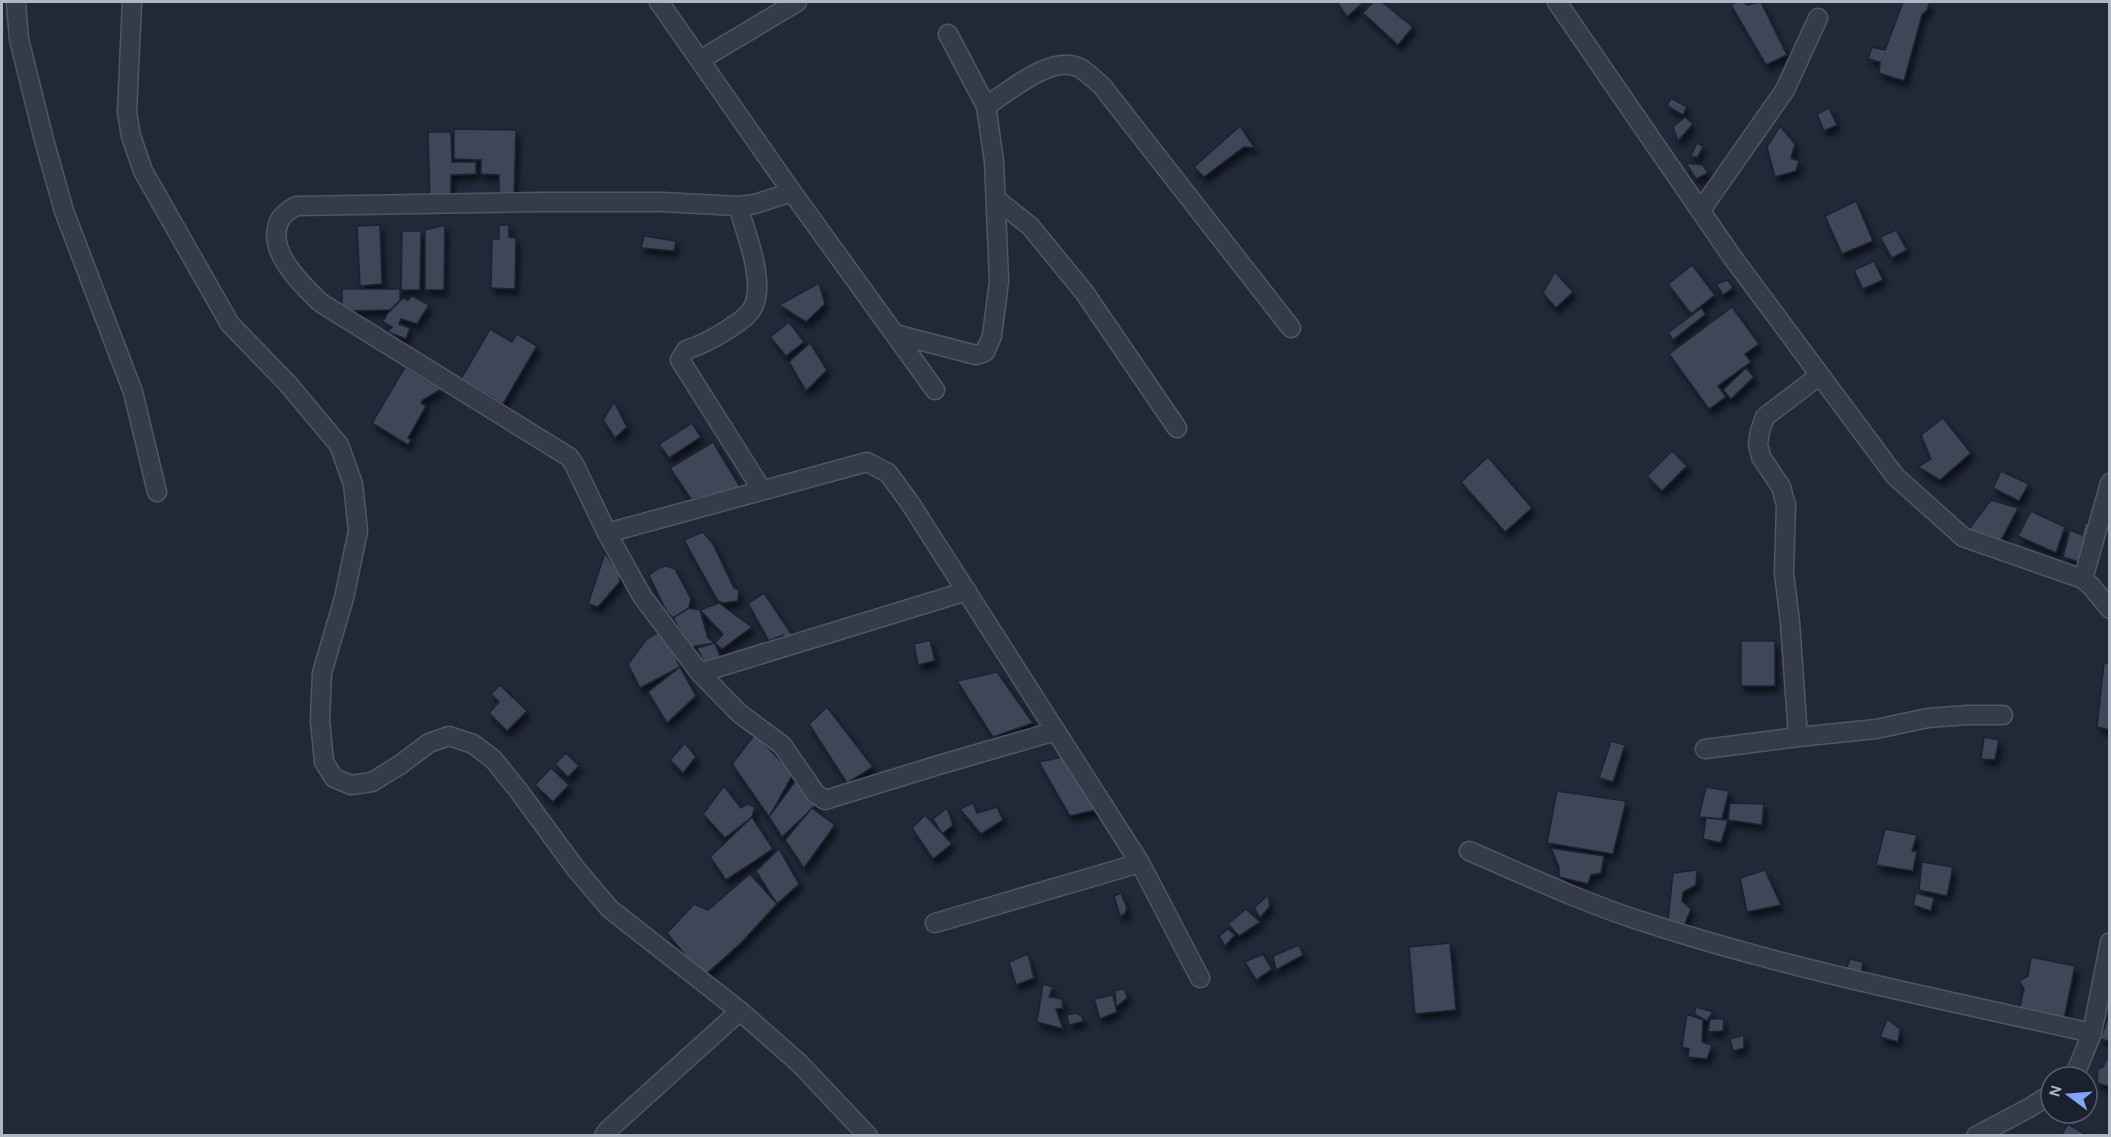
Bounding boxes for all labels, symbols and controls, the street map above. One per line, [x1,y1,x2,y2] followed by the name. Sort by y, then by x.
[2039,1065,2099,1125] north arrow
[2044,1083,2066,1099] text: N

